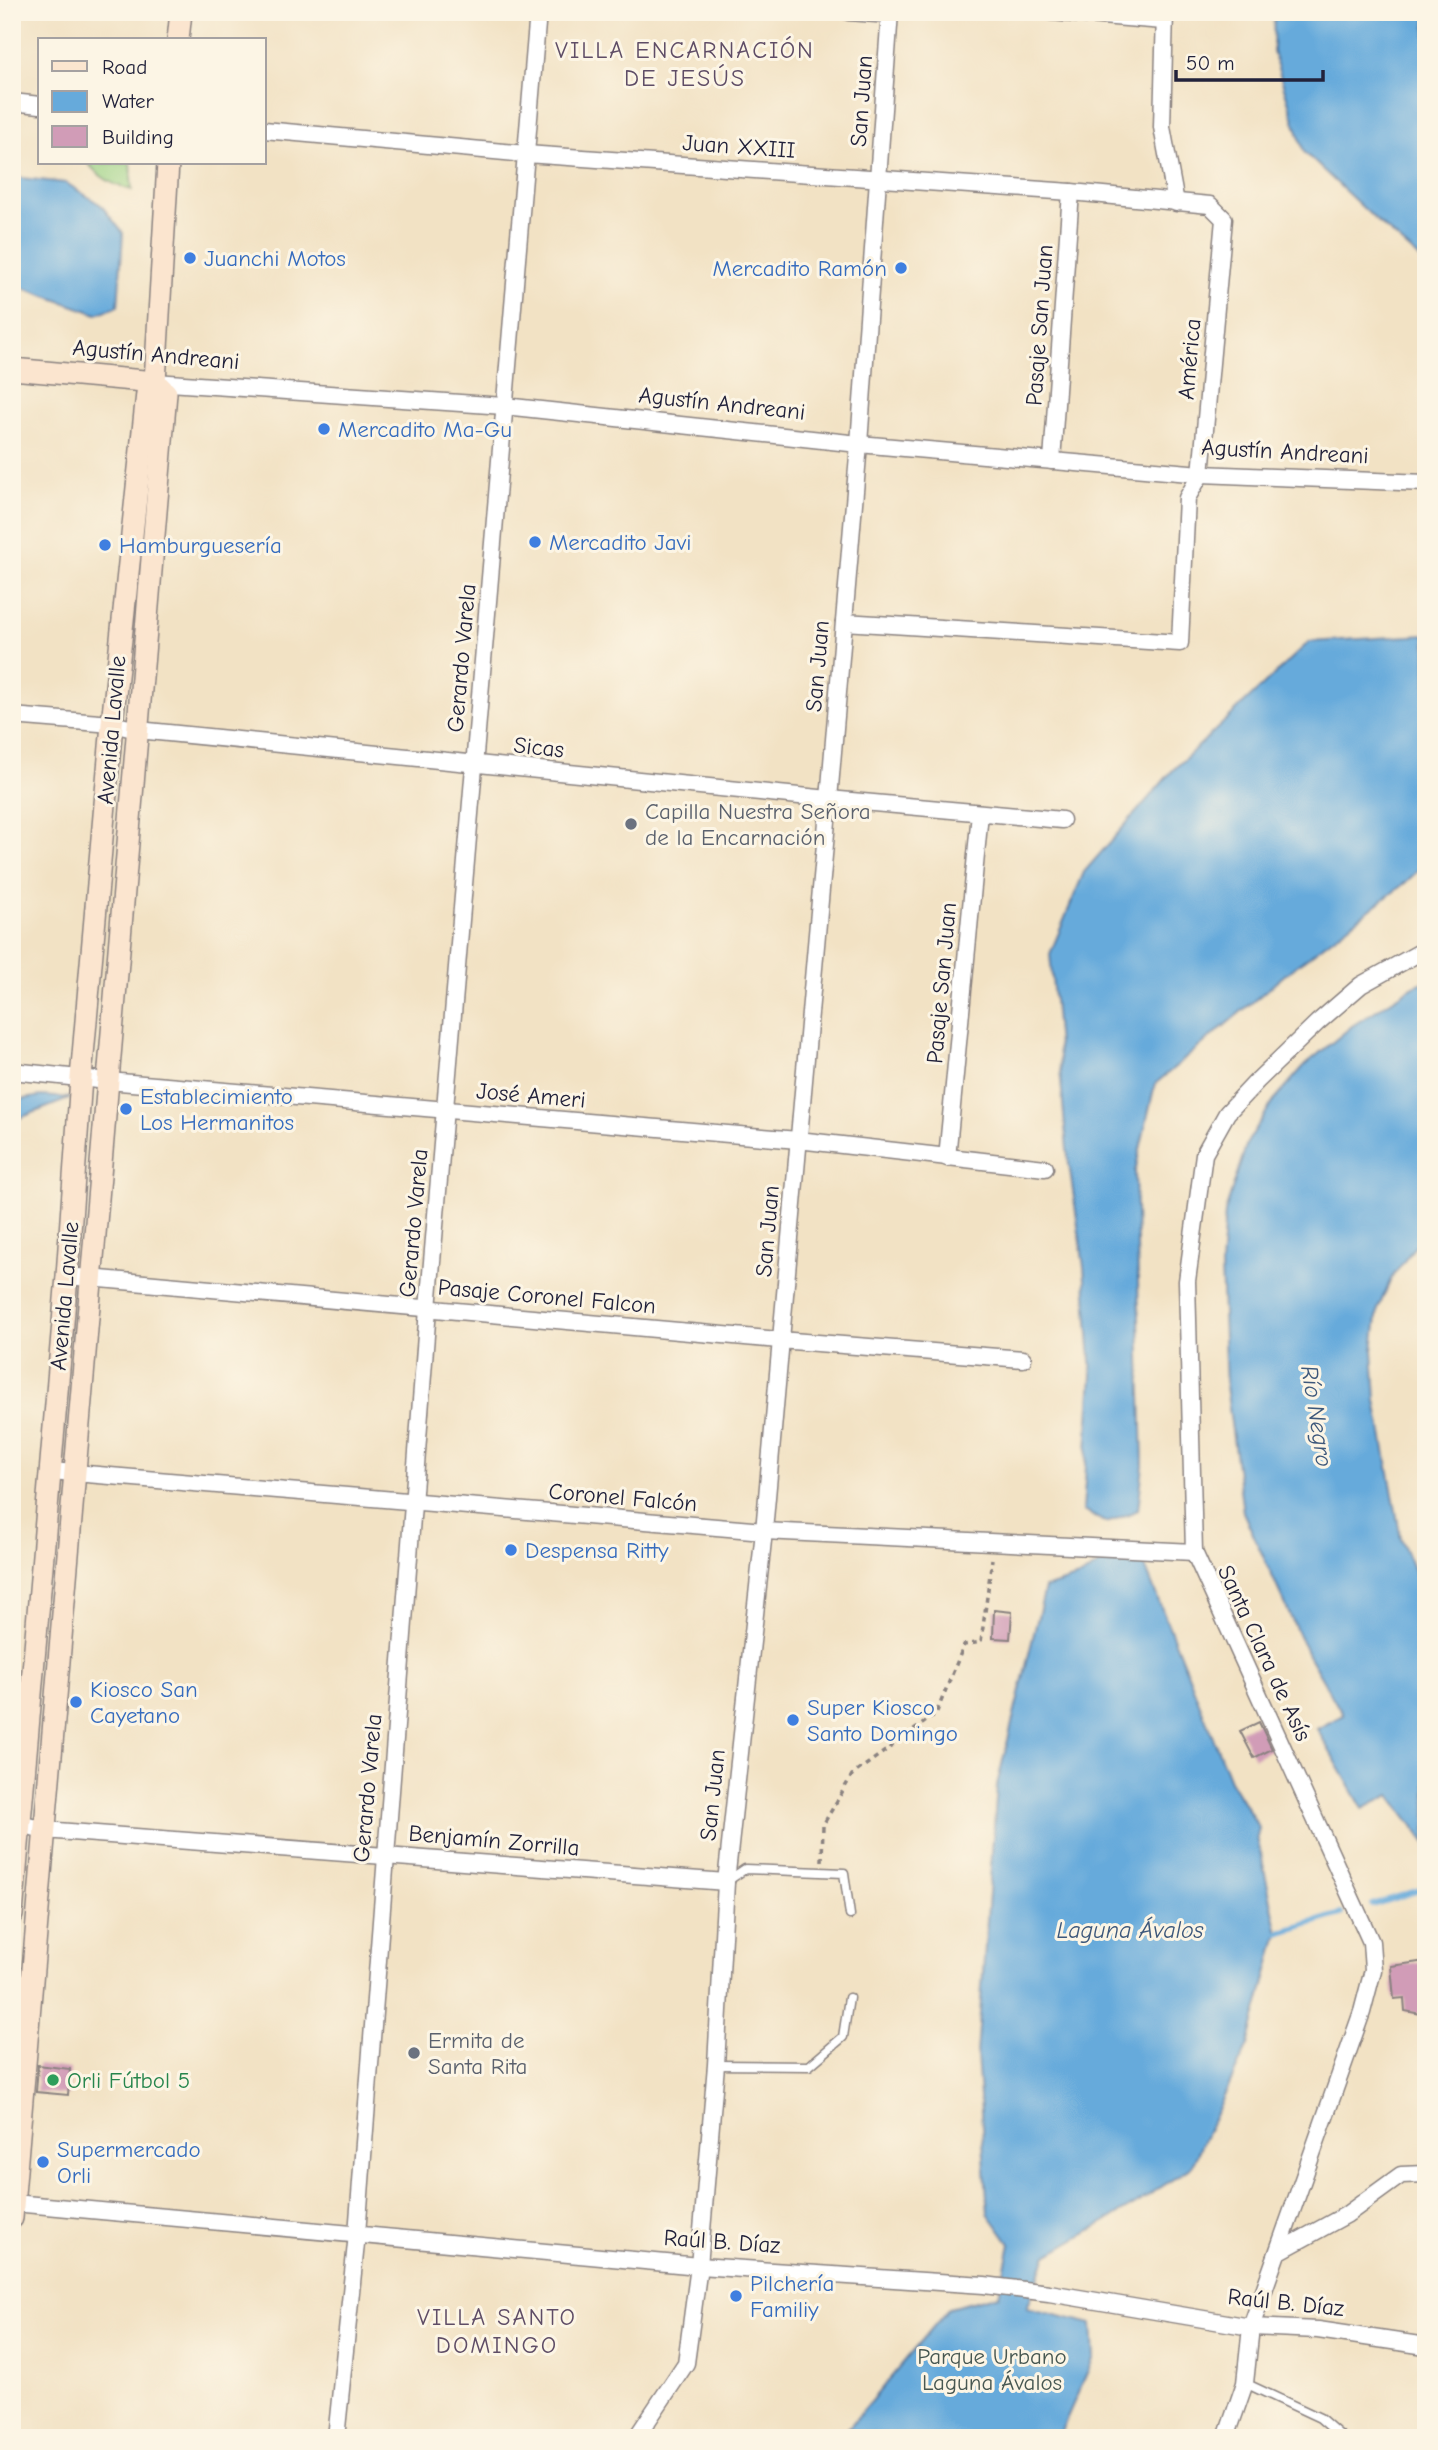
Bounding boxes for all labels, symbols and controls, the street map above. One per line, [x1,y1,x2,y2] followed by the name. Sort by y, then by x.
[555,36,815,92] district label: VILLA ENCARNACIÓN DE JESÚS
[38,38,266,164] legend
[1176,38,1322,82] scale bar
[1186,51,1235,75] text: 50 m
[845,54,878,148] street label: San Juan
[102,55,147,79] text: Road
[102,89,155,113] text: Water
[102,125,174,149] text: Building
[682,129,796,164] street label: Juan XXIII
[1020,243,1059,407] street label: Pasaje San Juan
[204,245,346,272] place label: Juanchi Motos
[182,250,198,266] marker: Juanchi Motos
[712,255,887,282] place label: Mercadito Ramón
[893,260,909,276] marker: Mercadito Ramón
[1173,317,1206,401] street label: América
[71,334,241,375] street label: Agustín Andreani
[637,381,807,426] street label: Agustín Andreani
[338,416,512,443] place label: Mercadito Ma-Gu
[316,421,332,437] marker: Mercadito Ma-Gu
[1201,434,1369,469] street label: Agustín Andreani
[549,529,692,556] place label: Mercadito Javi
[119,532,282,559] place label: Hamburguesería
[527,534,543,550] marker: Mercadito Javi
[97,537,113,553] marker: Hamburguesería
[442,583,481,733] street label: Gerardo Varela
[800,619,835,713] street label: San Juan
[92,654,131,806] street label: Avenida Lavalle
[512,731,565,764] street label: Sicas
[645,798,871,851] place label: Capilla Nuestra Señora de la Encarnación
[623,816,639,832] marker: Capilla Nuestra Señora de la Encarnación
[921,901,962,1065] street label: Pasaje San Juan
[475,1077,587,1114] street label: José Ameri
[140,1083,294,1136] place label: Establecimiento Los Hermanitos
[118,1101,134,1117] marker: Establecimiento Los Hermanitos
[394,1148,433,1298] street label: Gerardo Varela
[750,1184,785,1278] street label: San Juan
[45,1220,84,1372] street label: Avenida Lavalle
[437,1274,657,1319] street label: Pasaje Coronel Falcon
[1295,1363,1339,1469] water label: Río Negro
[548,1478,698,1517] street label: Coronel Falcón
[525,1537,669,1564] place label: Despensa Ritty
[503,1542,519,1558] marker: Despensa Ritty
[1212,1561,1317,1746] street label: Santa Clara de Asís
[90,1676,198,1729] place label: Kiosco San Cayetano
[68,1694,84,1710] marker: Kiosco San Cayetano
[807,1694,958,1747] place label: Super Kiosco Santo Domingo
[785,1712,801,1728] marker: Super Kiosco Santo Domingo
[348,1713,387,1863] street label: Gerardo Varela
[694,1748,731,1842] street label: San Juan
[407,1820,581,1861] street label: Benjamín Zorrilla
[1056,1916,1204,1944] water label: Laguna Ávalos
[428,2027,527,2080] place label: Ermita de Santa Rita
[406,2045,422,2061] marker: Ermita de Santa Rita
[67,2067,190,2094] place label: Orli Fútbol 5
[45,2072,61,2088] marker: Orli Fútbol 5
[57,2136,201,2189] place label: Supermercado Orli
[35,2154,51,2170] marker: Supermercado Orli
[663,2224,781,2259] street label: Raúl B. Díaz
[750,2270,834,2323] place label: Pilchería Familiy
[1226,2283,1345,2322] street label: Raúl B. Díaz
[728,2288,744,2304] marker: Pilchería Familiy
[417,2303,577,2359] district label: VILLA SANTO DOMINGO
[917,2343,1067,2396] park label: Parque Urbano Laguna Ávalos

